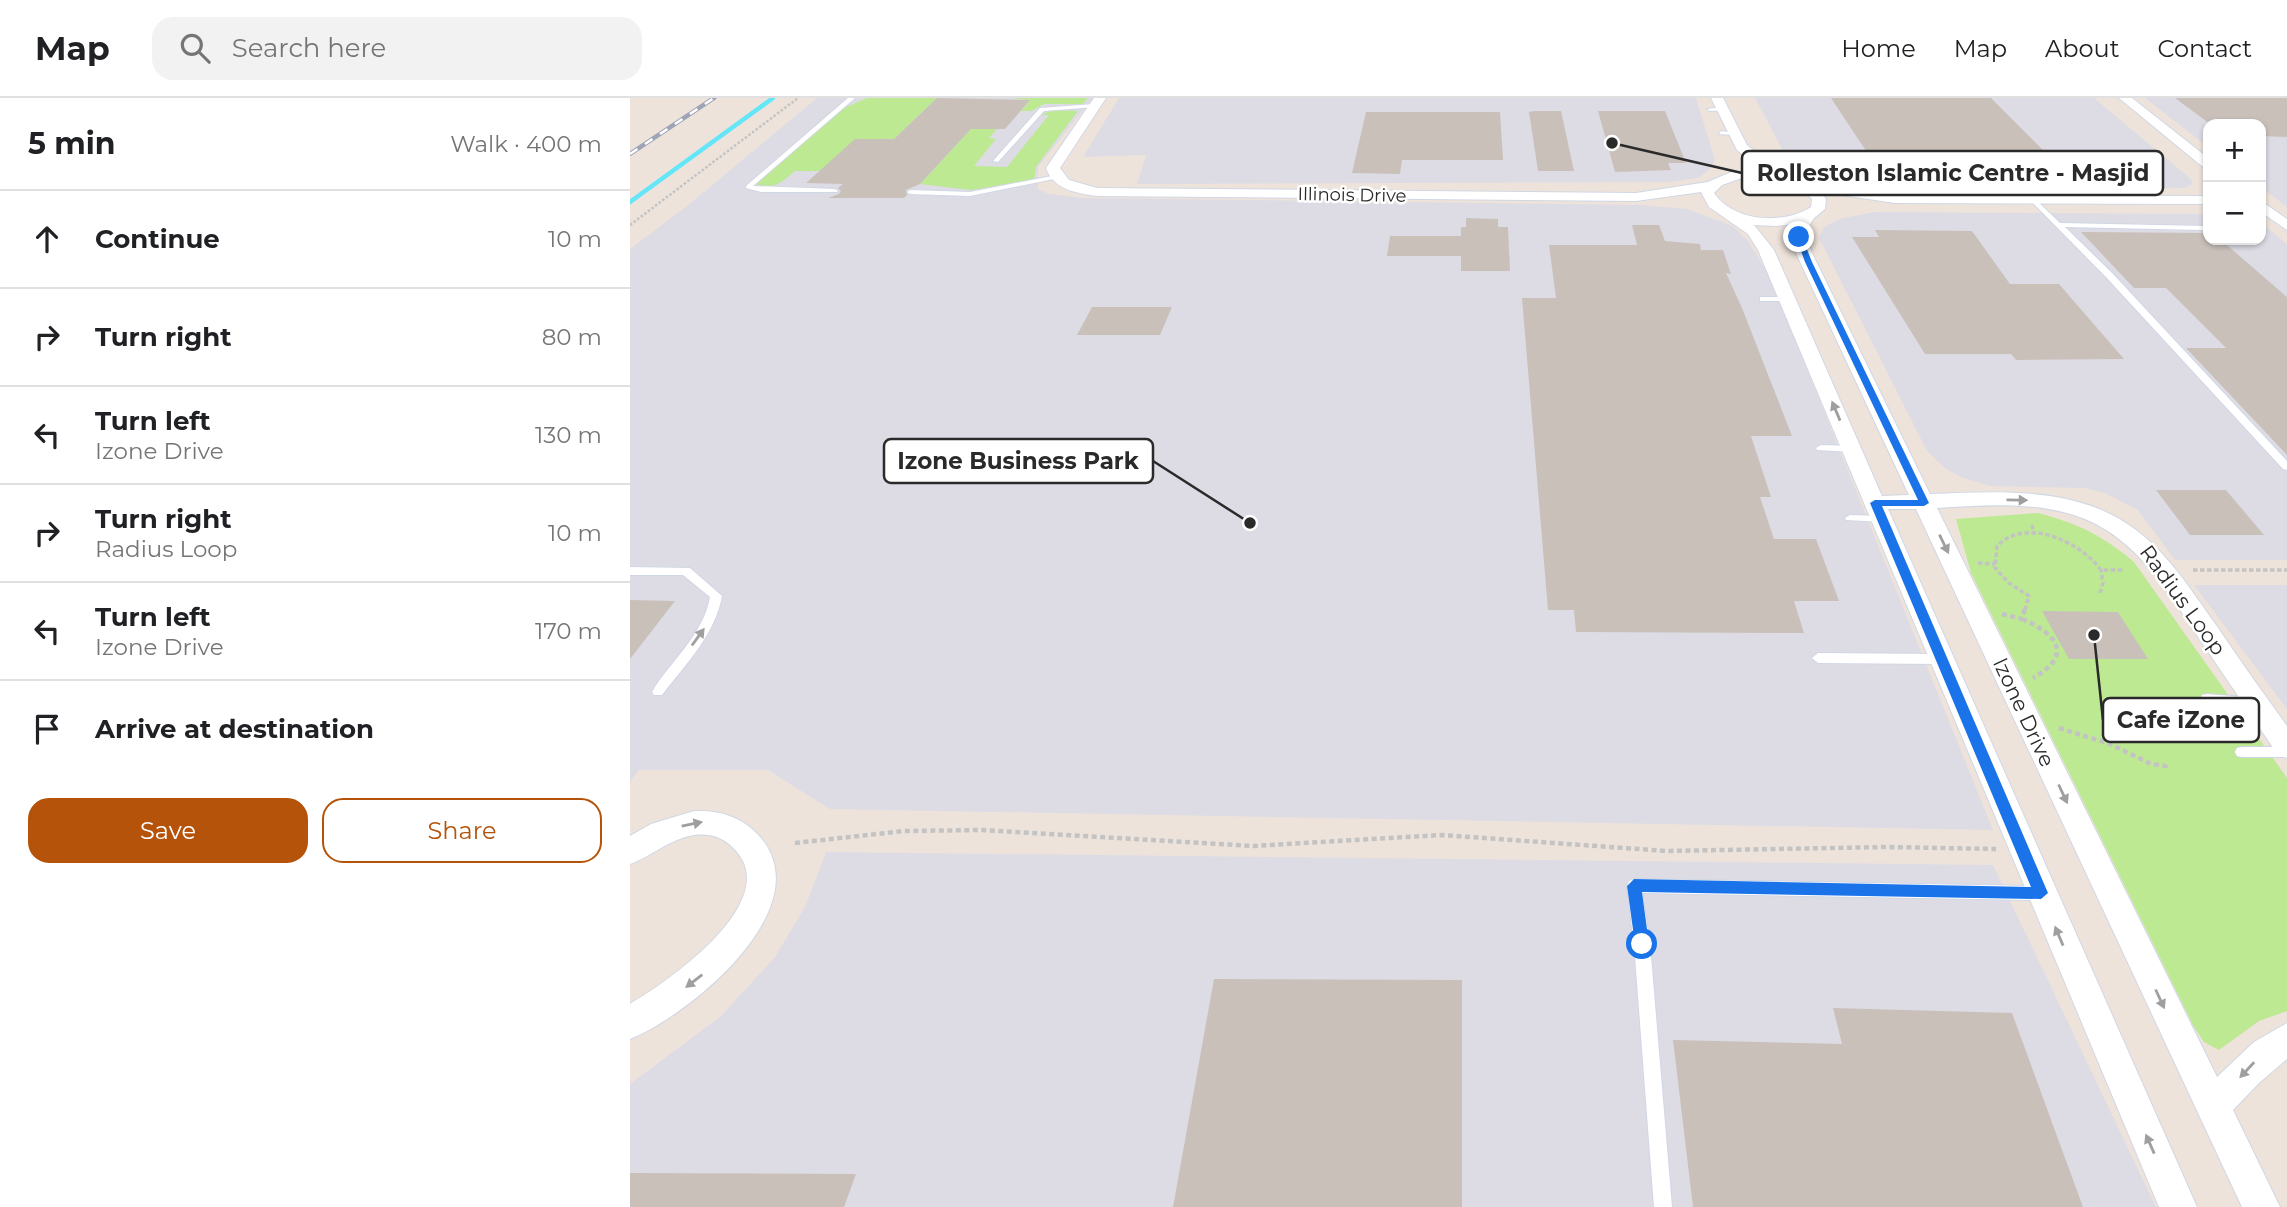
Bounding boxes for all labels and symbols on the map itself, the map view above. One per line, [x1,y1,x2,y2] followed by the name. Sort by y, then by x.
[1742,151,2163,195] callout: Rolleston Islamic Centre - Masjid
[1757,159,2149,187] text: Rolleston Islamic Centre - Masjid
[1297,183,1407,207] street label: Illinois Drive
[1783,221,1814,252] route end
[1830,400,1841,421] one-way arrow
[884,439,1153,483] callout: Izone Business Park
[897,447,1140,475] text: Izone Business Park
[2006,494,2028,506] one-way arrow
[1938,534,1950,554] one-way arrow
[2135,540,2231,660] street label: Radius Loop
[691,628,705,646] one-way arrow
[1988,653,2060,771] street label: Izone Drive
[2103,698,2259,742] callout: Cafe iZone
[2117,706,2245,734] text: Cafe iZone
[2057,784,2069,804] one-way arrow
[681,818,703,829] one-way arrow
[2054,925,2065,946] one-way arrow
[1626,928,1657,959] route start
[686,974,704,989] one-way arrow
[2155,989,2166,1009] one-way arrow
[2238,1062,2255,1079] one-way arrow
[2145,1134,2156,1155] one-way arrow

